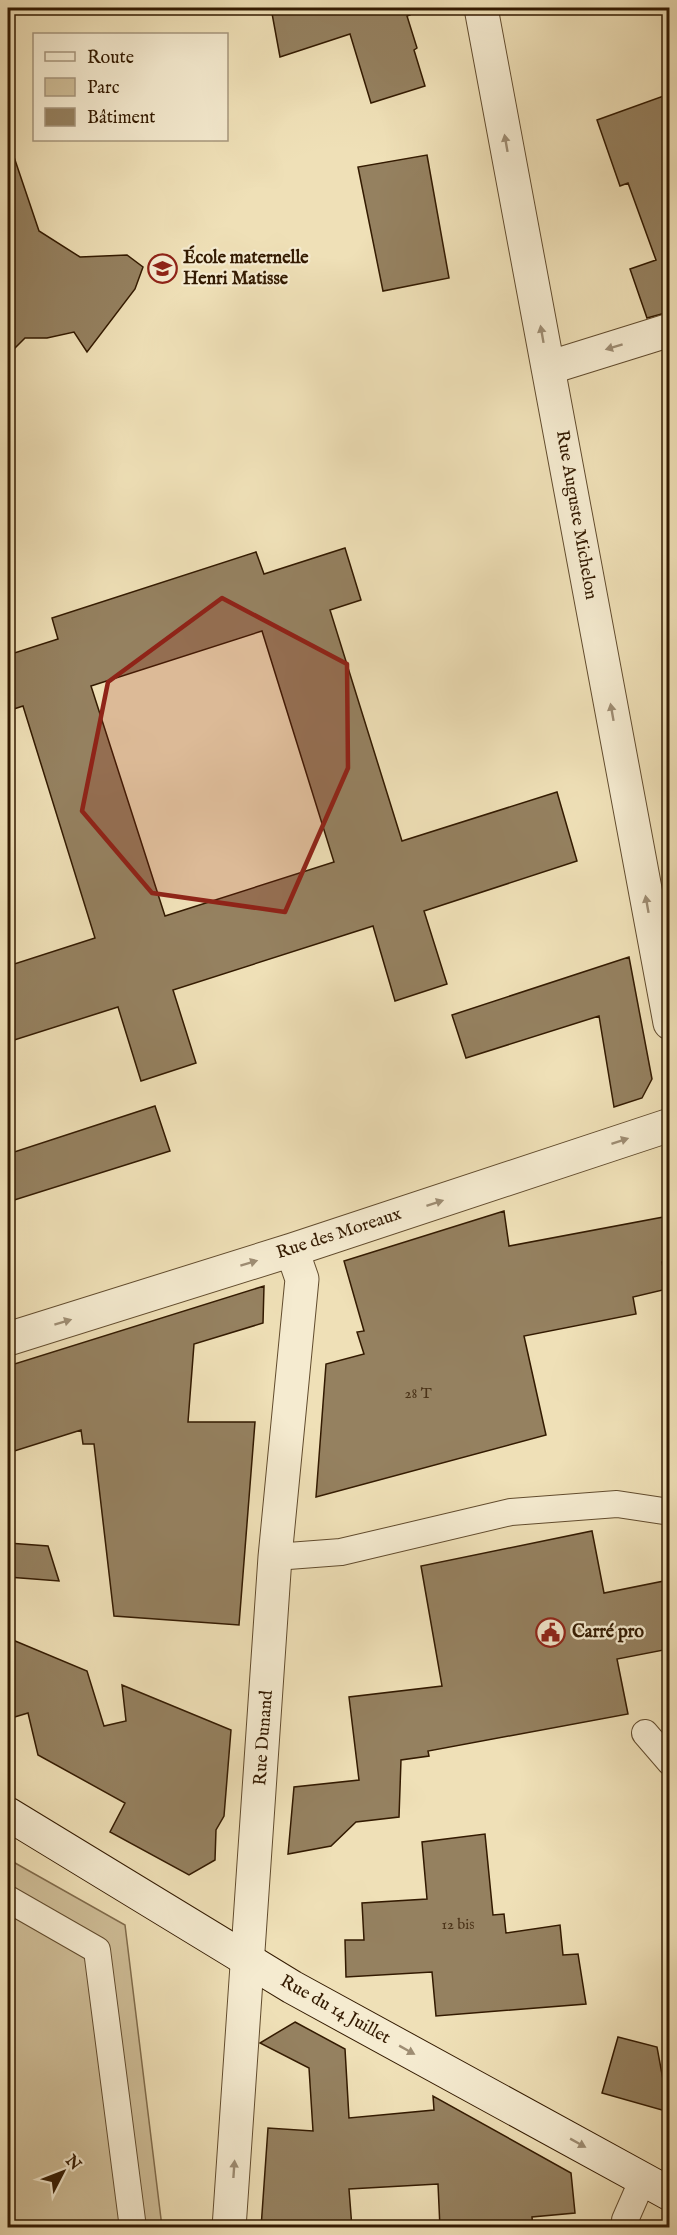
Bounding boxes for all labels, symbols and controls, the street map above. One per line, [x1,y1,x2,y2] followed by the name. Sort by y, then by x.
[33,33,228,141] legend
[87,47,134,70] text: Route
[87,77,120,100] text: Parc
[87,107,156,130] text: Bâtiment
[501,133,510,152] one-way arrow
[183,245,309,291] place label: École maternelle Henri Matisse
[146,252,178,284] school or university icon: École maternelle Henri Matisse
[537,325,546,344] one-way arrow
[605,343,623,352] one-way arrow
[550,428,602,602] street label: Rue Auguste Michelon
[607,702,616,721] one-way arrow
[642,894,651,913] one-way arrow
[611,1136,629,1146] one-way arrow
[426,1197,444,1207] one-way arrow
[273,1203,405,1265] street label: Rue des Moreaux
[240,1258,258,1267] one-way arrow
[54,1317,72,1326] one-way arrow
[404,1384,432,1403] house number: 28 T
[535,1616,567,1648] public building icon: Carré pro
[572,1621,644,1644] place label: Carré pro
[249,1689,279,1786] street label: Rue Dunand
[441,1915,475,1934] house number: 12 bis
[276,1970,394,2050] street label: Rue du 14 Juillet
[399,2045,416,2055] one-way arrow
[570,2138,587,2148] one-way arrow
[33,2142,93,2202] north arrow
[60,2151,85,2175] text: N
[229,2160,238,2179] one-way arrow

